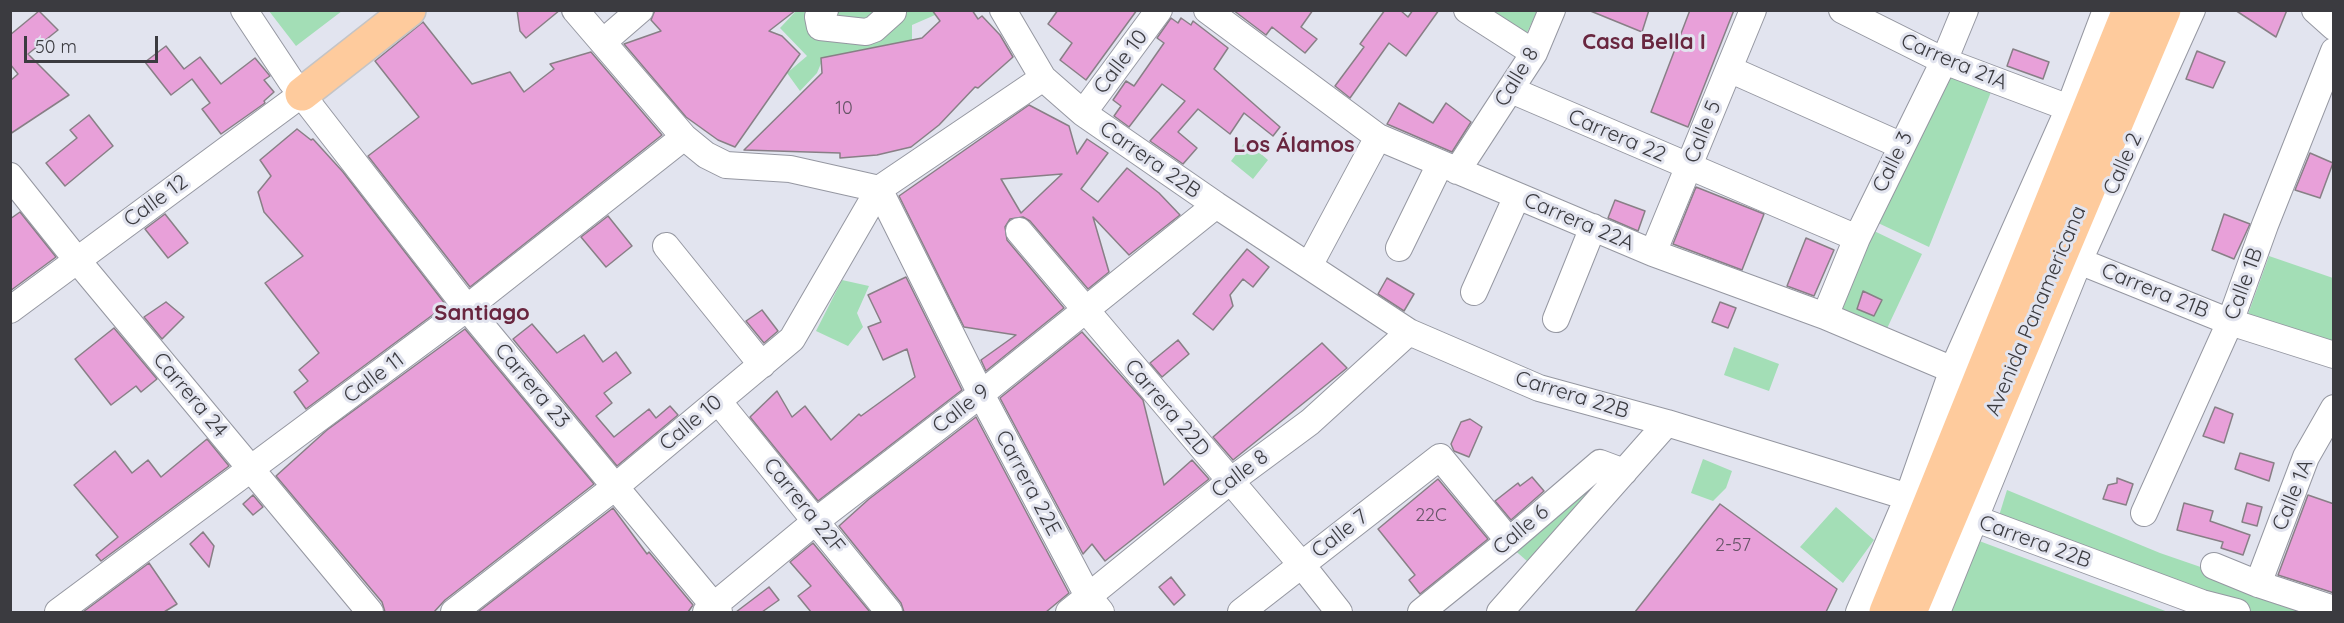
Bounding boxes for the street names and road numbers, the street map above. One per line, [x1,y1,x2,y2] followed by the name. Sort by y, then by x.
[1089,25,1153,99] street label: Calle 10
[1897,28,2011,96] street label: Carrera 21A
[1490,43,1544,111] street label: Calle 8
[1679,97,1727,167] street label: Calle 5
[1564,104,1670,168] street label: Carrera 22
[1095,116,1205,204] street label: Carrera 22B
[1868,127,1918,197] street label: Calle 3
[2098,129,2148,199] street label: Calle 2
[119,169,193,233] street label: Calle 12
[1520,188,1638,256] street label: Carrera 22A
[1980,202,2092,420] street label: Avenida Panamericana
[2219,244,2269,324] street label: Calle 1B
[2098,258,2212,324] street label: Carrera 21B
[489,338,575,434] street label: Carrera 23
[339,347,409,409] street label: Calle 11
[147,348,233,442] street label: Carrera 24
[1119,354,1215,462] street label: Carrera 22D
[1512,366,1632,424] street label: Carrera 22B
[928,379,994,439] street label: Calle 9
[655,390,727,456] street label: Calle 10
[990,426,1066,540] street label: Carrera 22E
[1207,444,1273,504] street label: Calle 8
[758,453,850,559] street label: Carrera 22F
[2267,456,2319,534] street label: Calle 1A
[1488,500,1554,560] street label: Calle 6
[1307,504,1373,564] street label: Calle 7
[1976,510,2094,574] street label: Carrera 22B

